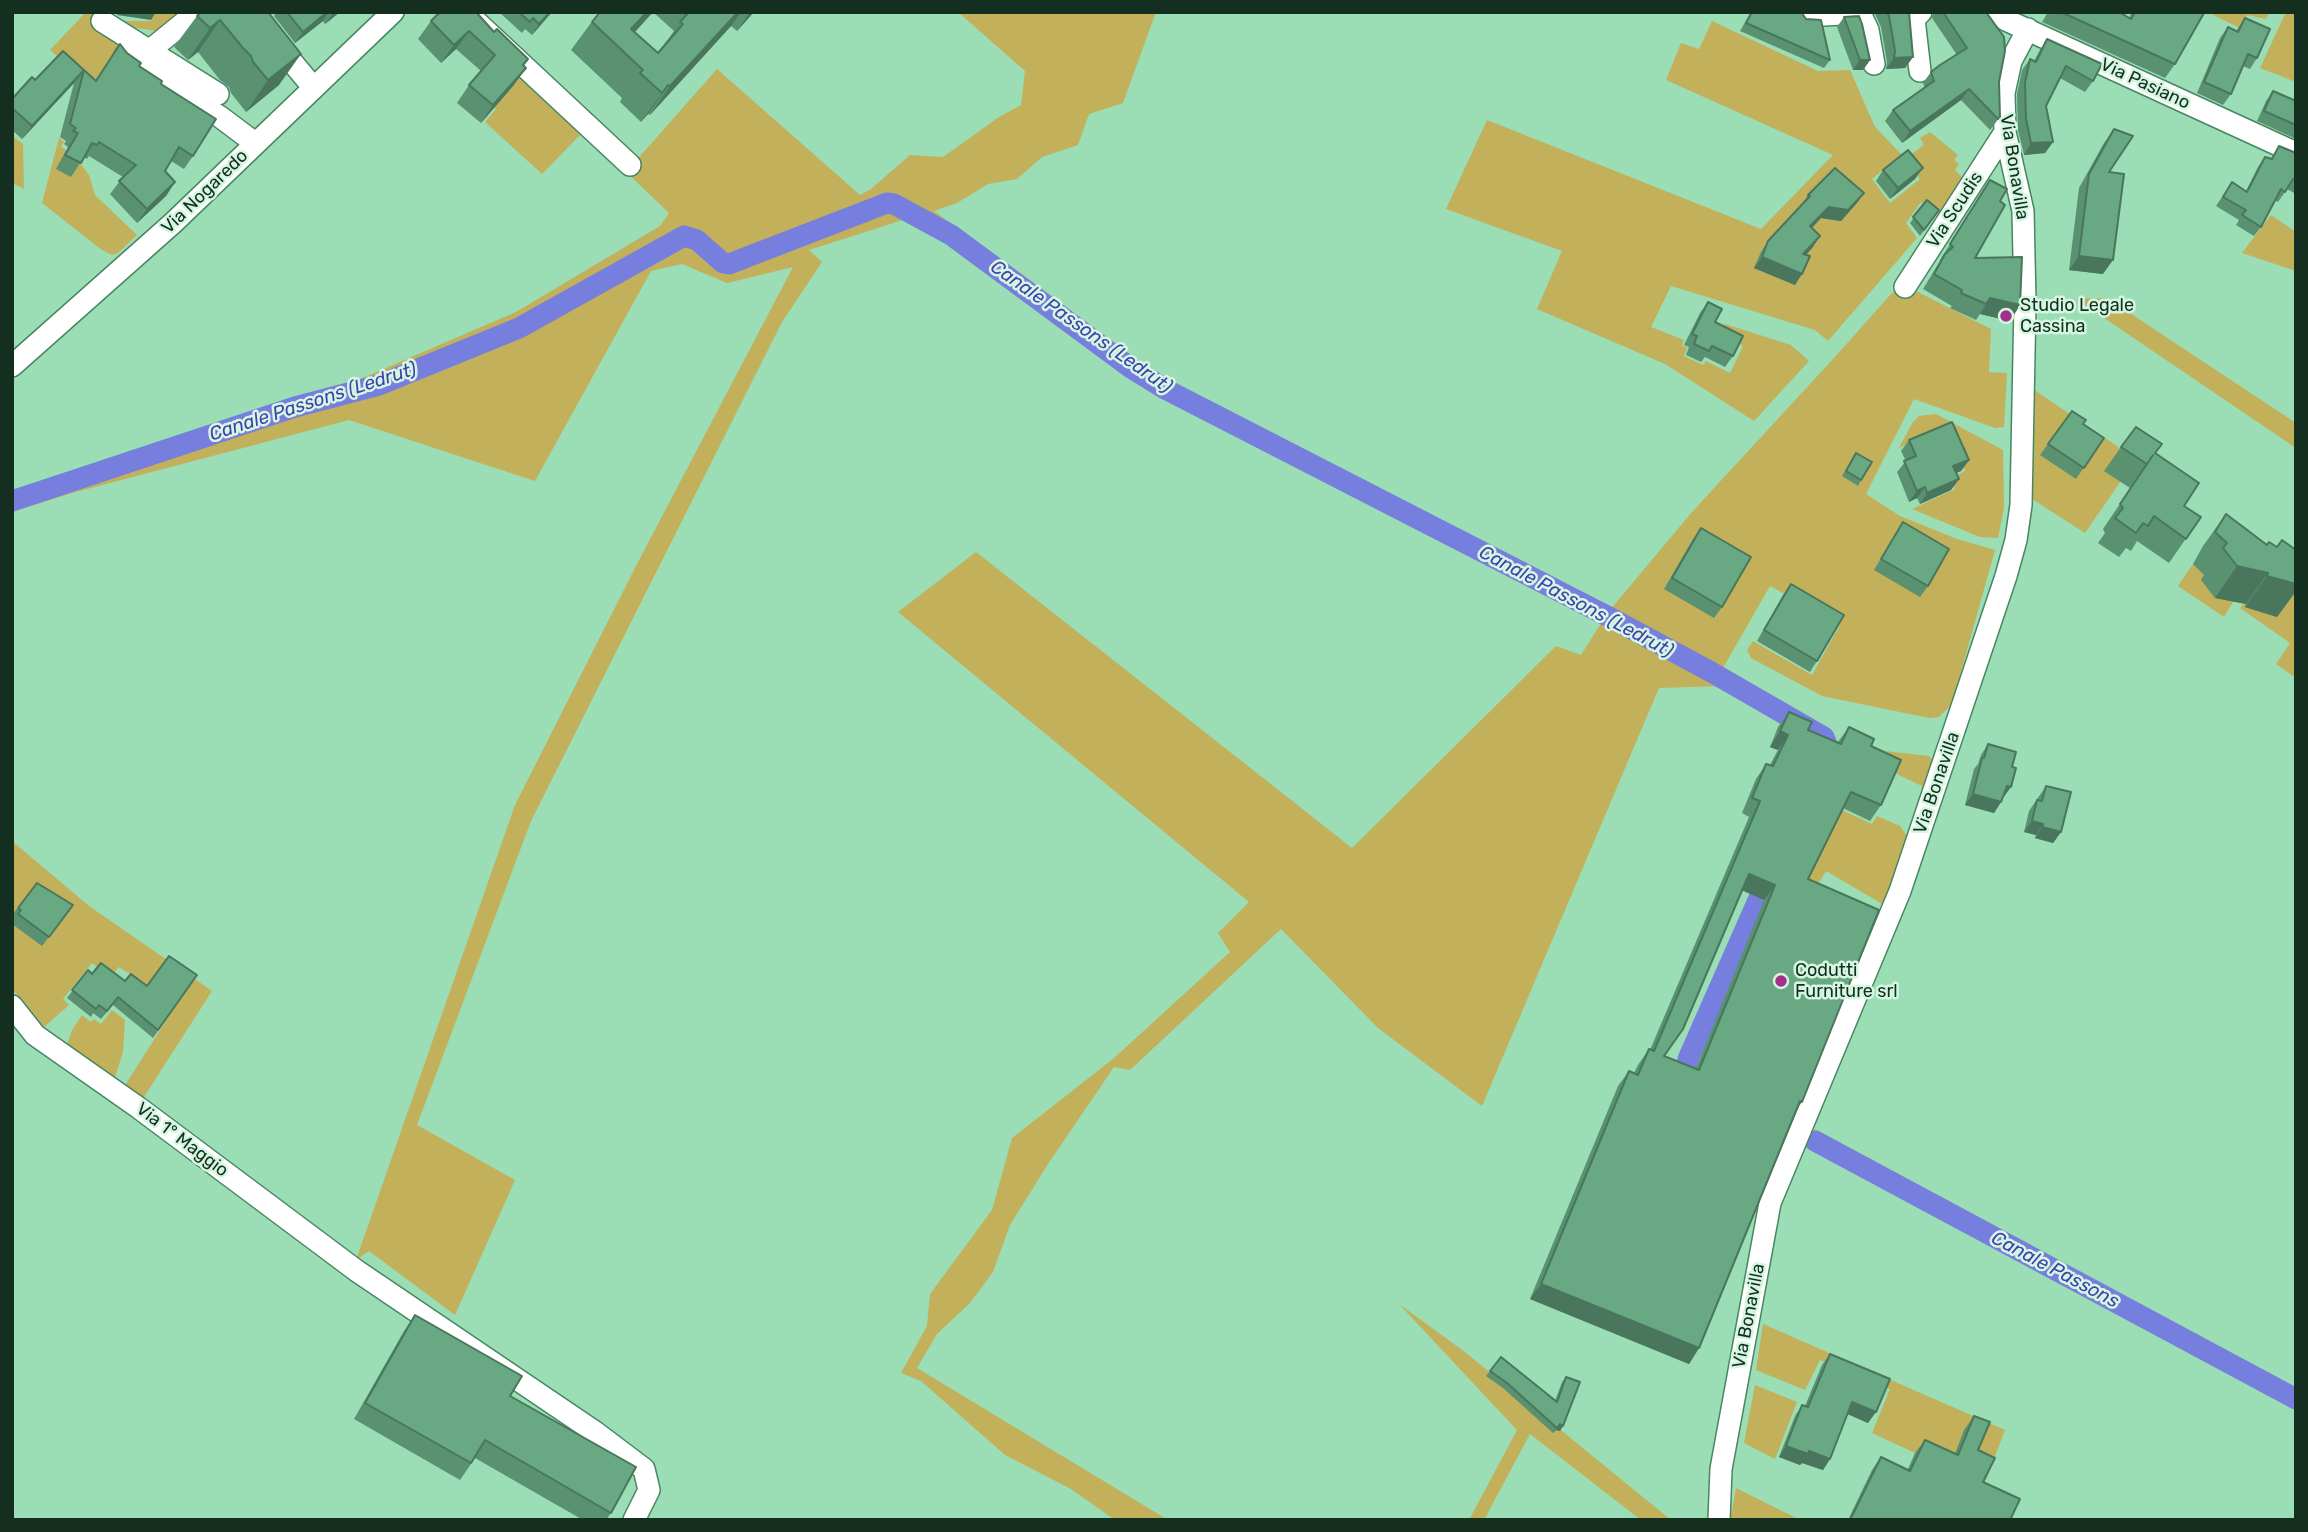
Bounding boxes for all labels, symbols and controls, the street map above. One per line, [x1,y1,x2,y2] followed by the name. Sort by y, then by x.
[2097,54,2193,114] street label: Via Pasiano
[1995,113,2033,221] street label: Via Bonavilla
[157,145,253,239] street label: Via Nogaredo
[1922,168,1988,252] street label: Via Scudis
[986,256,1176,398] water label: Canale Passons (Ledrut)
[2020,295,2134,338] place label: Studio Legale Cassina
[1998,308,2014,324] marker: Studio Legale Cassina
[207,358,419,446] water label: Canale Passons (Ledrut)
[1475,541,1677,663] water label: Canale Passons (Ledrut)
[1909,729,1965,837] street label: Via Bonavilla
[1795,960,1898,1002] place label: Codutti Furniture srl
[1773,973,1789,989] marker: Codutti Furniture srl
[132,1098,232,1182] street label: Via 1° Maggio
[1987,1227,2123,1313] water label: Canale Passons
[1728,1262,1770,1370] street label: Via Bonavilla

